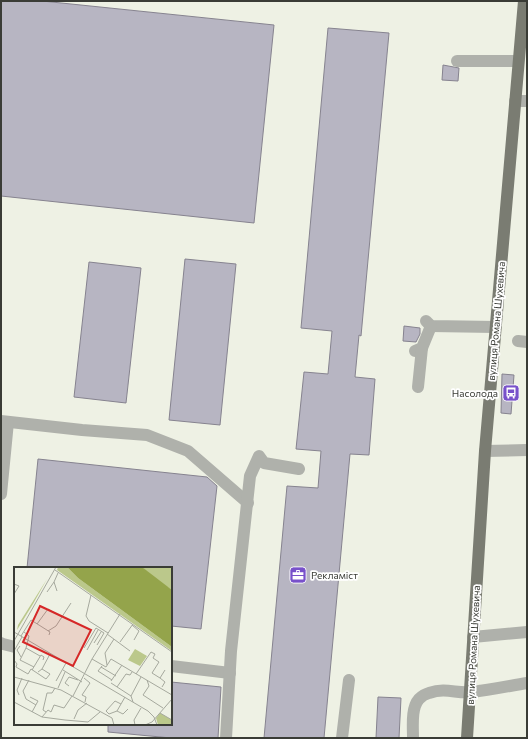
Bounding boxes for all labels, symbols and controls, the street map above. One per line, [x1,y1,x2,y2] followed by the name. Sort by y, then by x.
[485,261,507,381] street label: вулиця Романа Шухевича
[501,383,521,403] bus stop icon: Насолода
[452,387,498,399] place label: Насолода
[288,565,308,585] office icon: Рекламіст
[14,567,172,725] inset map
[311,569,358,581] place label: Рекламіст
[464,585,482,705] street label: вулиця Романа Шухевича

